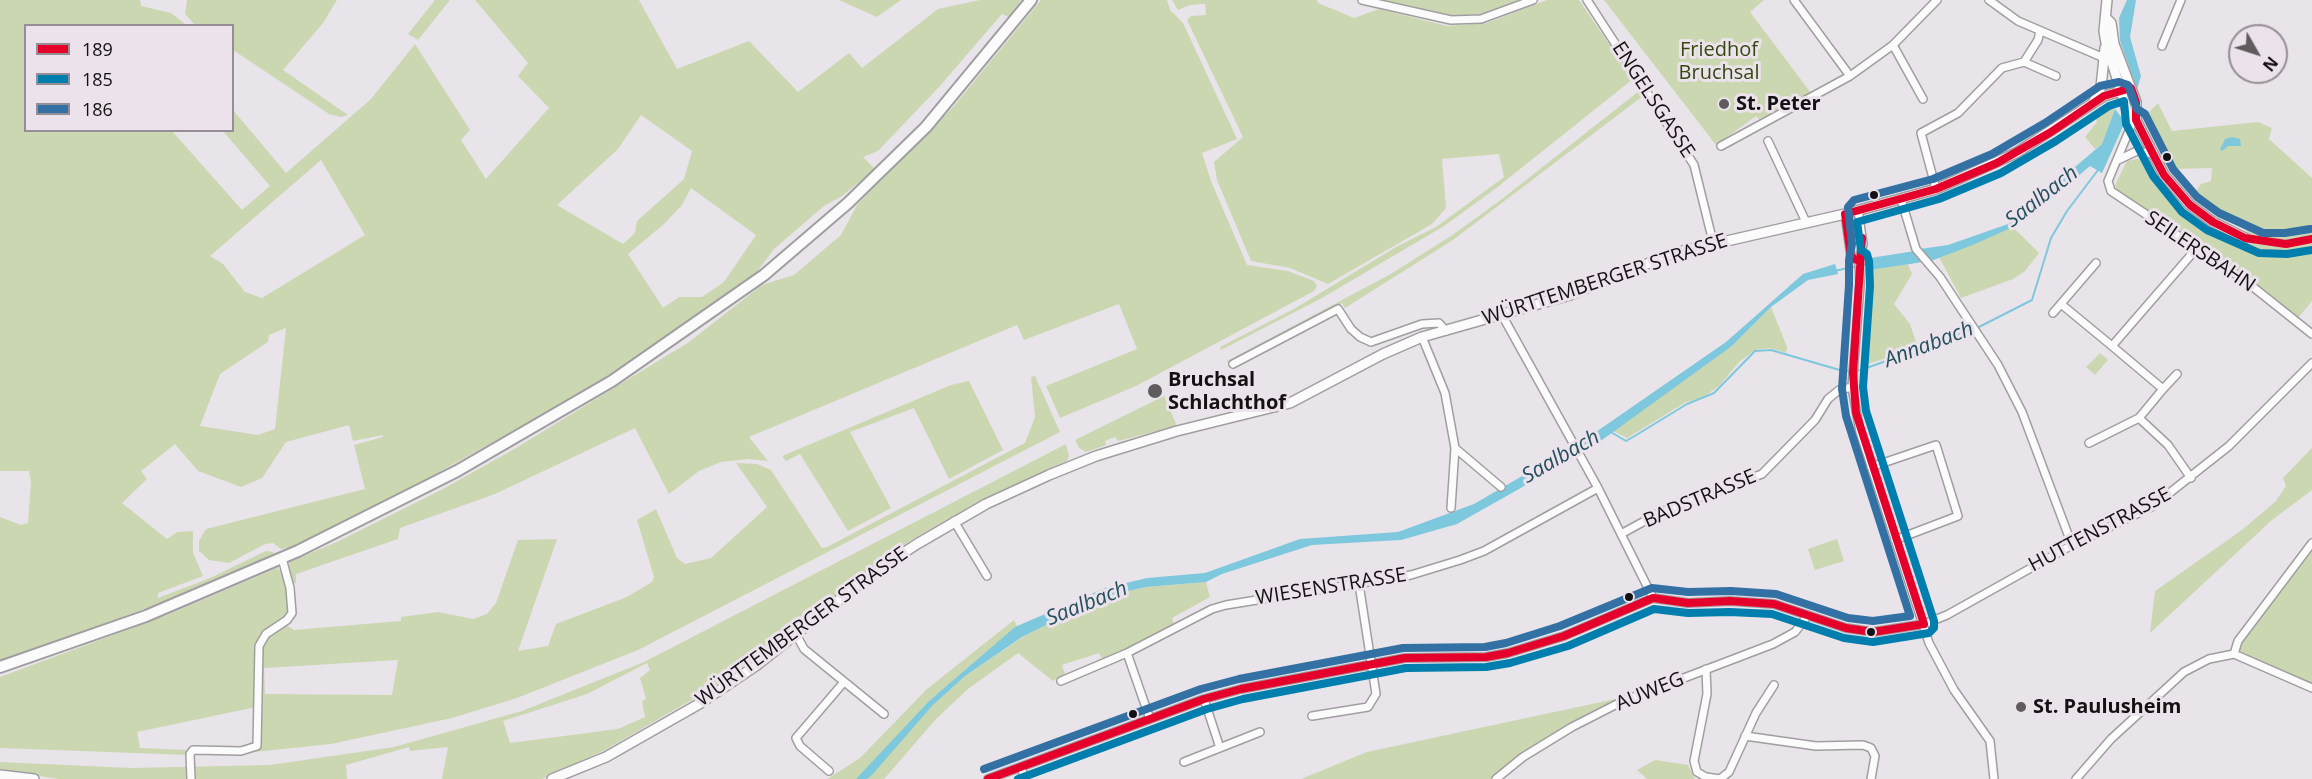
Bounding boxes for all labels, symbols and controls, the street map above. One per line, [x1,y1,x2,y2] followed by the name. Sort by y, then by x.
[24,24,234,132] legend
[2228,24,2288,84] north arrow
[82,37,113,61] text: 189
[1607,37,1699,163] street label: ENGELSGASSE
[1679,38,1759,85] park label: Friedhof Bruchsal
[2258,52,2283,76] text: N
[82,67,113,91] text: 185
[1736,92,1821,116] place label: St. Peter
[82,97,113,121] text: 186
[1717,97,1731,111] marker: St. Peter
[2161,151,2173,163] unlabelled marker
[2001,161,2083,233] water label: Saalbach
[1868,189,1880,201] unlabelled marker
[2140,206,2260,298] street label: SEILERSBAHN
[1480,229,1730,331] street label: WÜRTTEMBERGER STRASSE
[1881,316,1977,374] water label: Annabach
[1168,368,1286,415] place label: Bruchsal Schlachthof
[1146,382,1164,400] marker: Bruchsal Schlachthof
[1518,425,1604,489] water label: Saalbach
[1640,464,1760,534] street label: BADSTRASSE
[2025,482,2175,578] street label: HUTTENSTRASSE
[691,542,913,712] street label: WÜRTTEMBERGER STRASSE
[1254,563,1408,611] street label: WIESENSTRASSE
[1043,576,1131,632] water label: Saalbach
[1623,591,1635,603] unlabelled marker
[1865,626,1877,638] unlabelled marker
[1612,668,1688,716] street label: AUWEG
[2033,695,2181,719] place label: St. Paulusheim
[2014,700,2028,714] marker: St. Paulusheim
[1127,708,1139,720] unlabelled marker

